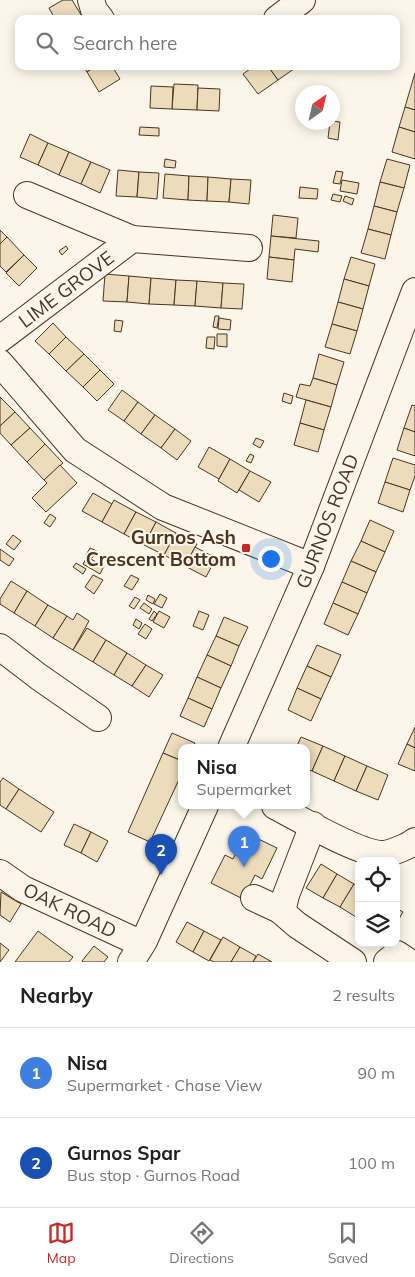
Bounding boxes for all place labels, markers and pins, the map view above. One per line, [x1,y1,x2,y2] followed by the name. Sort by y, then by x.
[86,525,236,571] place label: Gurnos Ash Crescent Bottom
[240,542,252,554] marker: Gurnos Ash Crescent Bottom
[228,826,260,867] pin: 1
[145,834,177,875] pin: 2

